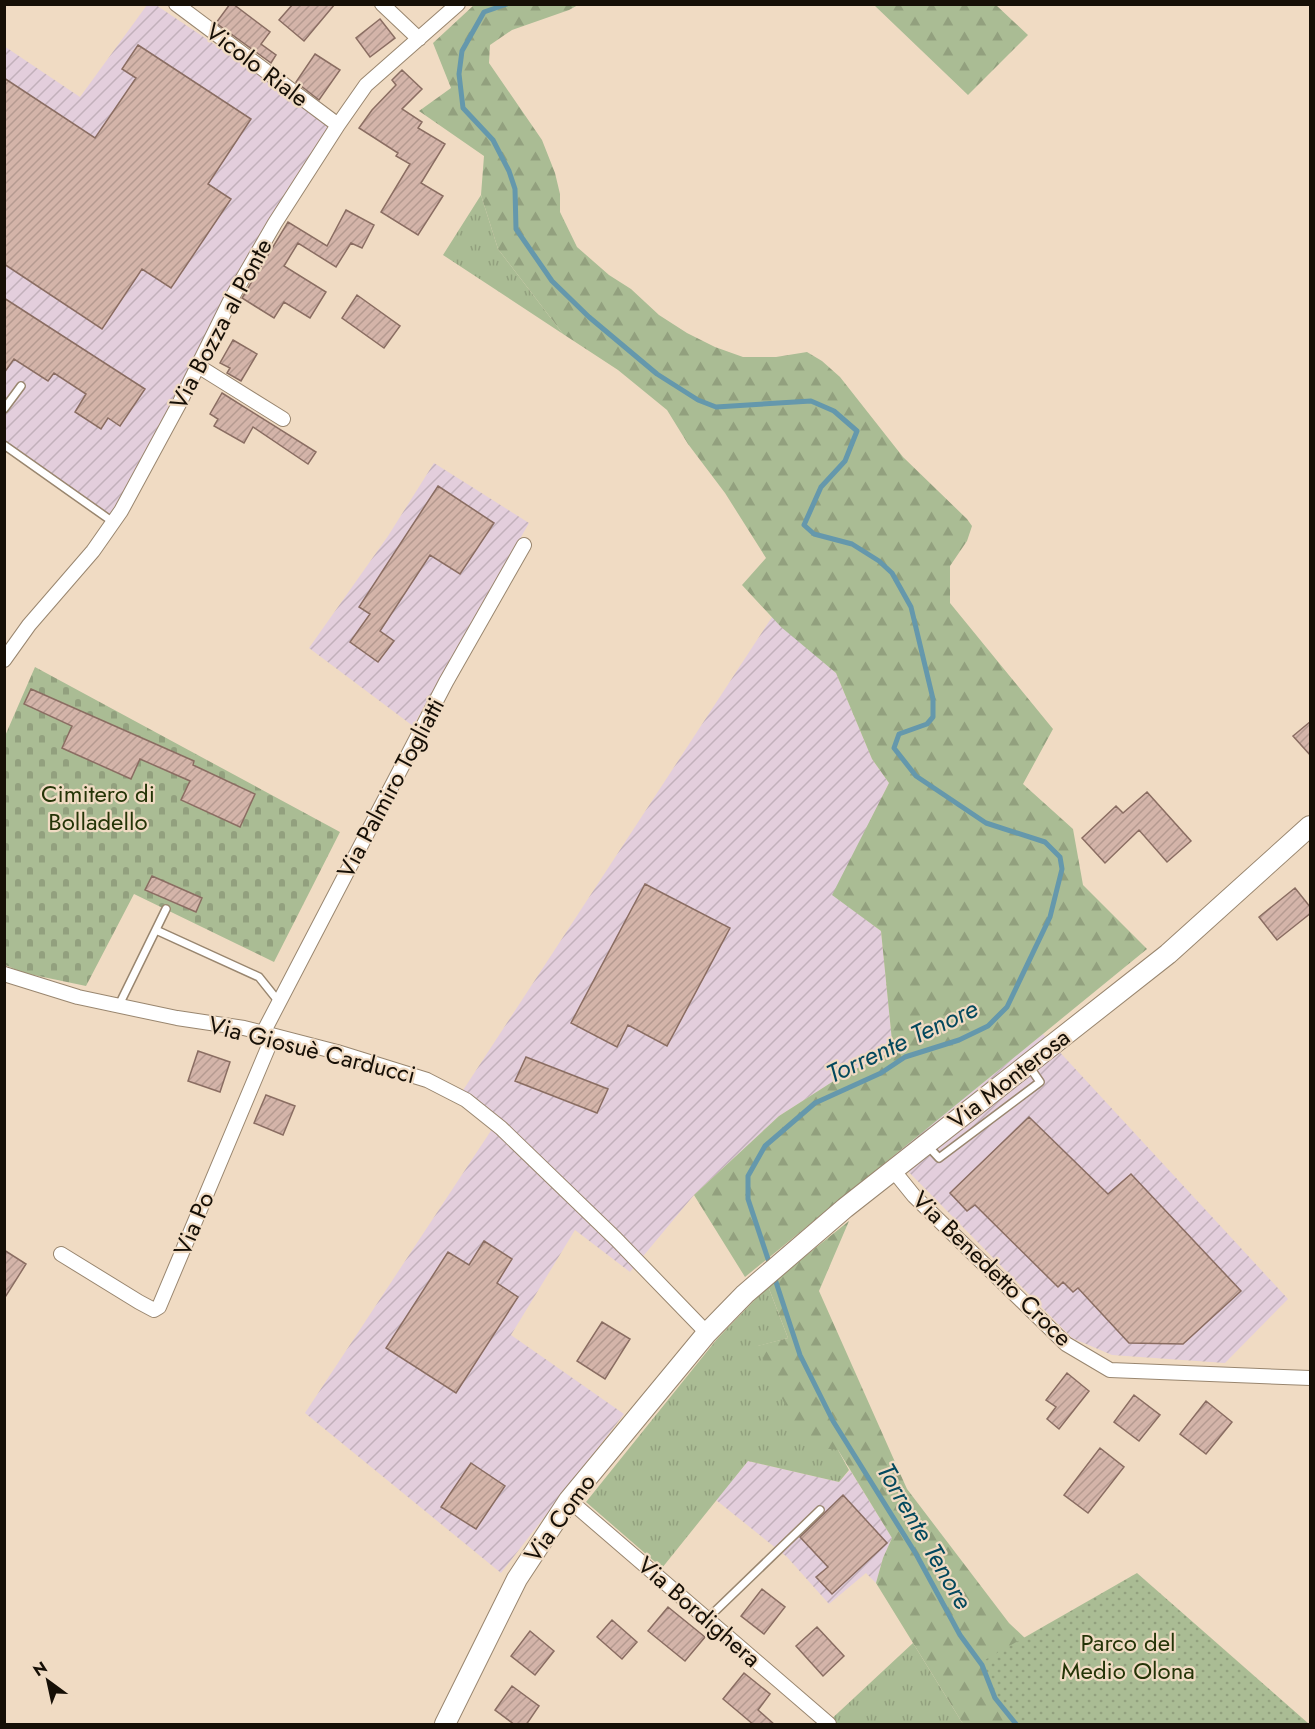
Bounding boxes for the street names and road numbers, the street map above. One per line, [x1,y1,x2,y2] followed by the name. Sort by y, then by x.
[198,14,316,115] street label: Vicolo Riale
[161,232,280,415] street label: Via Bozza al Ponte
[328,691,453,884] street label: Via Palmiro Togliatti
[205,1007,419,1092] street label: Via Giosuè Carducci
[940,1020,1077,1137] street label: Via Monterosa
[904,1183,1080,1354] street label: Via Benedetto Croce
[164,1186,223,1261] street label: Via Po
[515,1466,604,1569] street label: Via Como
[630,1548,769,1675] street label: Via Bordighera

